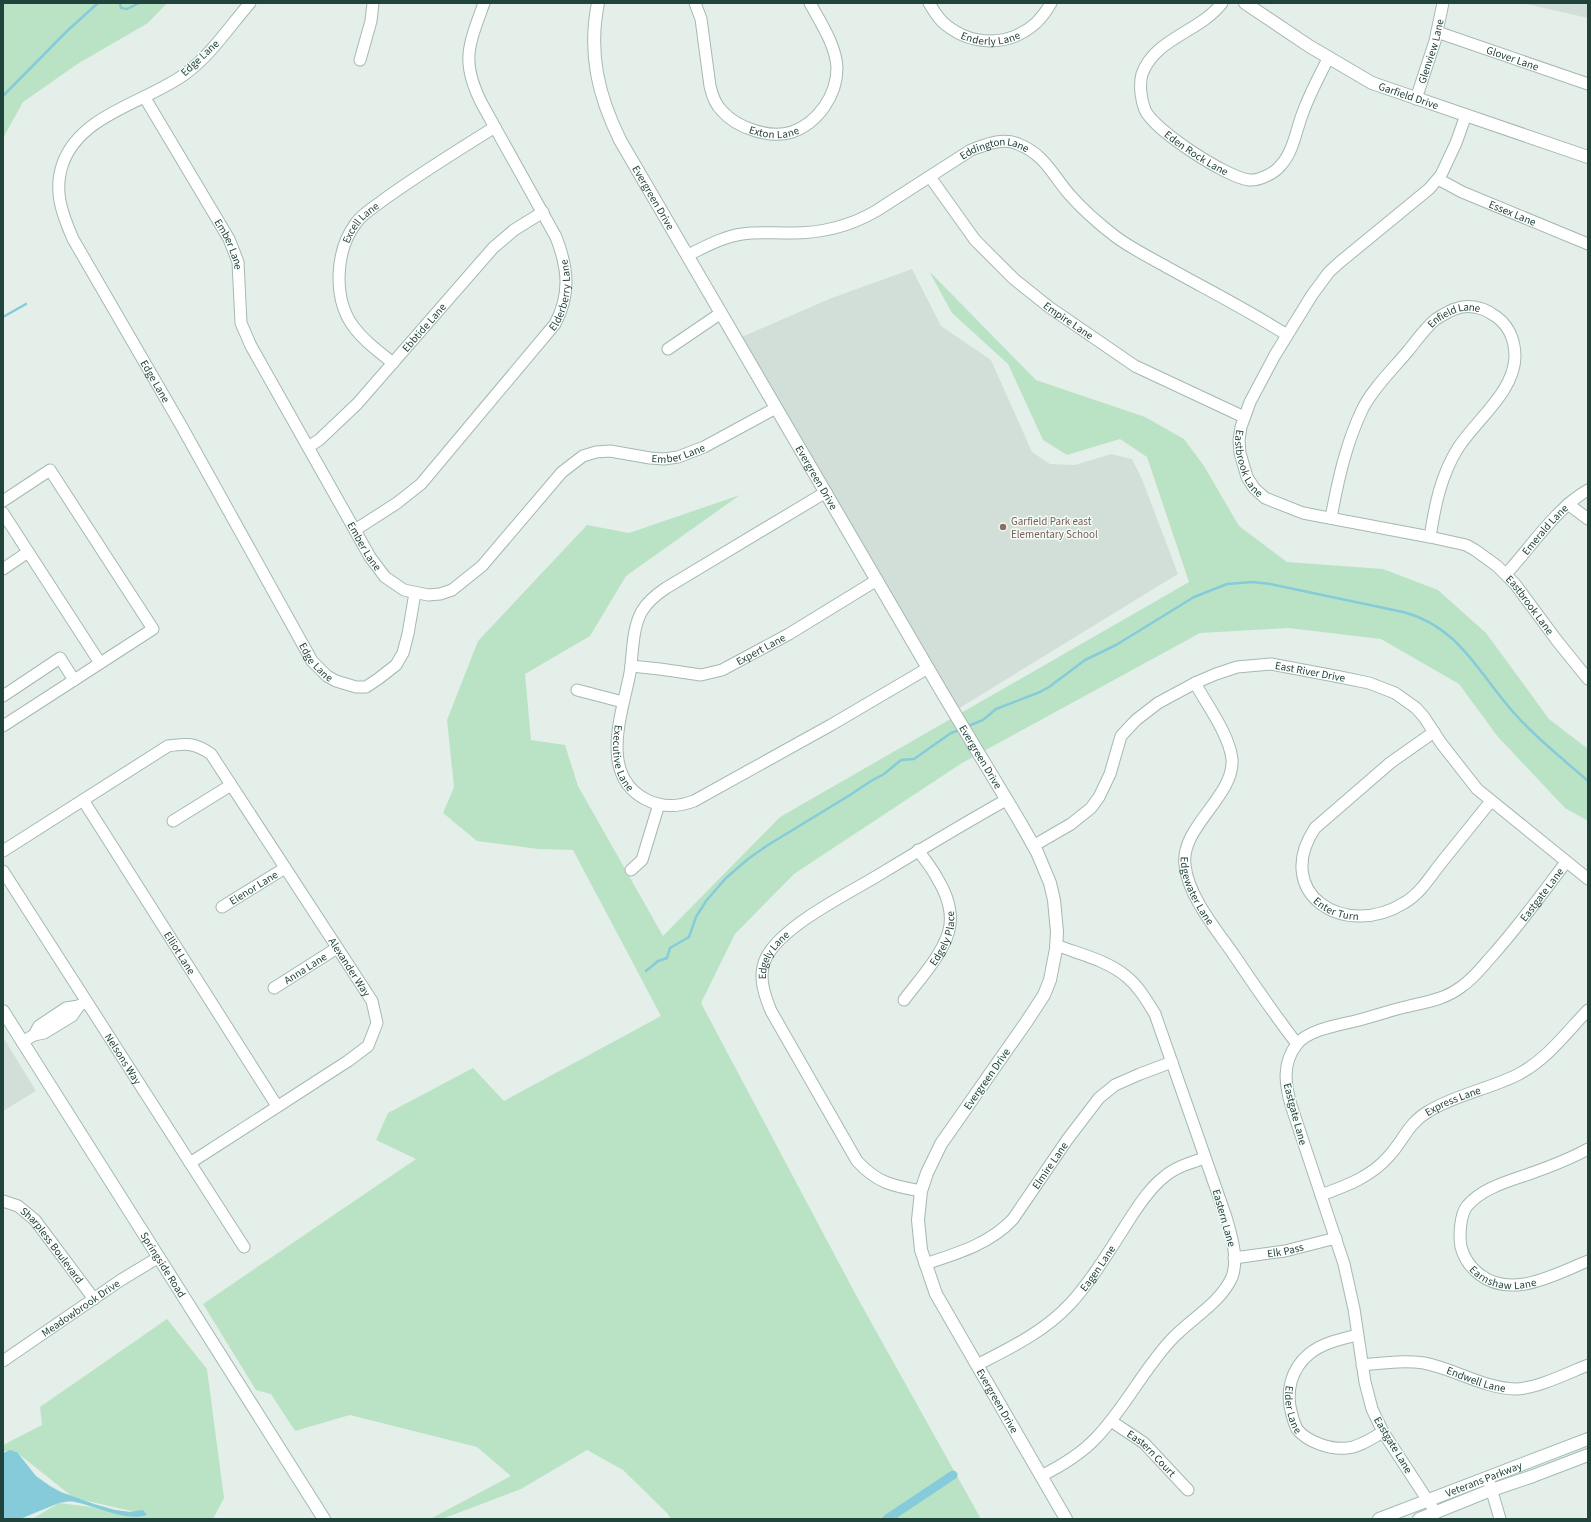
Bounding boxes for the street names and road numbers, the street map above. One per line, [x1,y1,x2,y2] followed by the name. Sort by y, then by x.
[1414,17,1447,86] street label: Glenview Lane
[959,27,1023,48] street label: Enderly Lane
[178,36,223,80] street label: Edge Lane
[1484,42,1541,74] street label: Glover Lane
[1377,78,1441,113] street label: Garfield Drive
[747,122,802,142] street label: Exton Lane
[1161,127,1231,179] street label: Eden Rock Lane
[957,134,1032,163] street label: Eddington Lane
[629,162,678,233] street label: Evergreen Drive
[1487,196,1539,230] street label: Essex Lane
[338,198,382,245] street label: Excell Lane
[211,216,246,271] street label: Ember Lane
[545,258,574,334] street label: Elderberry Lane
[1040,298,1097,343] street label: Empire Lane
[398,299,450,355] street label: Ebbtide Lane
[1424,299,1482,331] street label: Enfield Lane
[137,357,174,406] street label: Edge Lane
[1231,429,1267,501] street label: Eastbrook Lane
[651,440,708,467] street label: Ember Lane
[792,442,842,513] street label: Evergreen Drive
[1518,500,1571,558] street label: Emerald Lane
[344,519,385,574] street label: Ember Lane
[1503,572,1558,638] street label: Eastbrook Lane
[733,630,788,669] street label: Expert Lane
[296,640,336,686] street label: Edge Lane
[1274,657,1347,686] street label: East River Drive
[956,722,1006,792] street label: Evergreen Drive
[610,724,638,795] street label: Executive Lane
[1177,856,1218,928] street label: Edgewater Lane
[1516,864,1567,924] street label: Eastgate Lane
[226,867,281,908] street label: Elenor Lane
[1310,893,1359,924] street label: Enter Turn
[925,910,958,968] street label: Edgely Place
[754,927,793,979] street label: Edgely Lane
[161,928,199,978] street label: Elliot Lane
[325,935,374,999] street label: Alexander Way
[281,949,330,987] street label: Anna Lane
[101,1030,145,1087] street label: Nelsons Way
[960,1045,1014,1113] street label: Evergreen Drive
[1280,1081,1311,1147] street label: Eastgate Lane
[1422,1082,1483,1119] street label: Express Lane
[1028,1138,1071,1192] street label: Elmire Lane
[1209,1188,1240,1249] street label: Eastern Lane
[17,1203,87,1286] street label: Sharpless Boulevard
[137,1229,190,1300] street label: Springside Road
[1266,1239,1306,1261] street label: Elk Pass
[1076,1242,1119,1294] street label: Eagen Lane
[1466,1262,1538,1293] street label: Earnshaw Lane
[38,1275,123,1340] street label: Meadowbrook Drive
[1445,1363,1507,1396] street label: Endwell Lane
[973,1366,1023,1436] street label: Evergreen Drive
[1282,1385,1306,1437] street label: Elder Lane
[1370,1414,1416,1477] street label: Eastgate Lane
[1124,1426,1180,1480] street label: Eastern Court
[1443,1457,1524,1500] street label: Veterans Parkway

